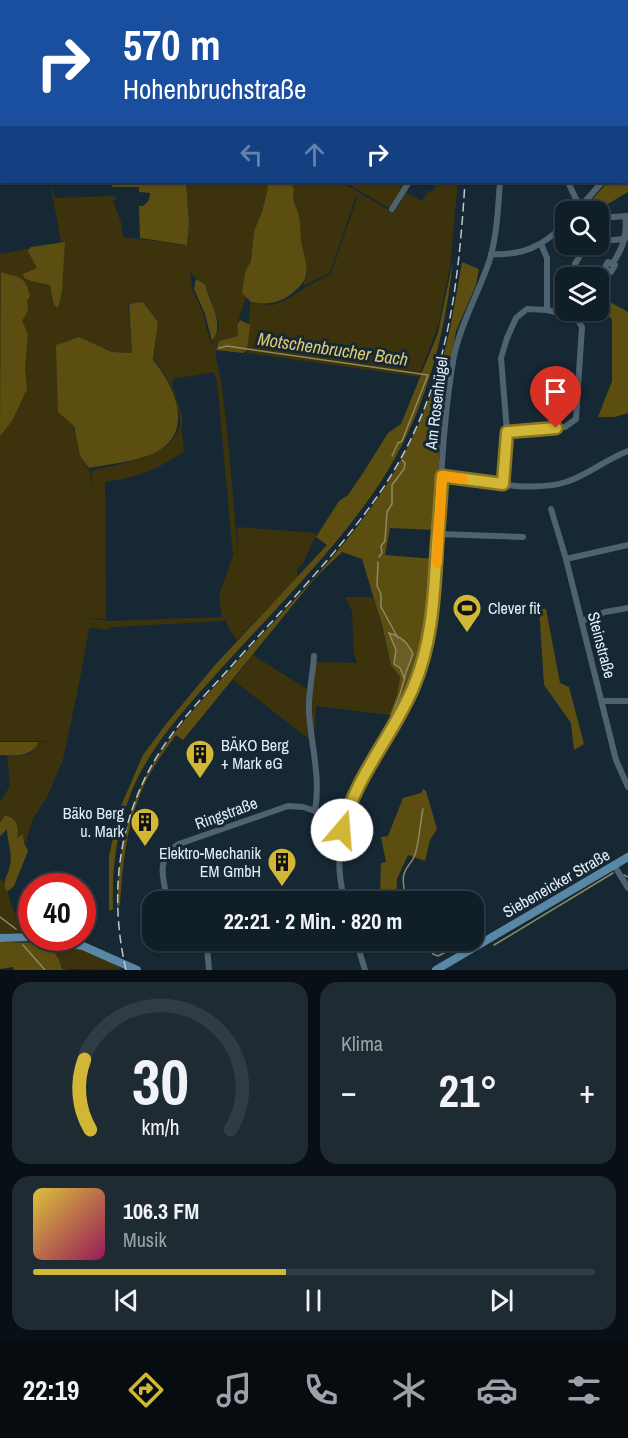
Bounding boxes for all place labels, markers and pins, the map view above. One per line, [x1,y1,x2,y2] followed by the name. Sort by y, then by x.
[530,366,581,428] pin
[451,592,483,634] sports icon: Clever fit
[488,597,541,619] place label: Clever fit
[221,734,290,774] place label: BÄKO Berg + Mark eG
[184,738,216,780] building icon: BÄKO Berg + Mark eG
[63,802,125,842] place label: Bäko Berg u. Mark
[129,806,161,848] building icon: Bäko Berg u. Mark
[159,842,261,882] place label: Elektro-Mechanik EM GmbH
[266,846,298,888] building icon: Elektro-Mechanik EM GmbH

